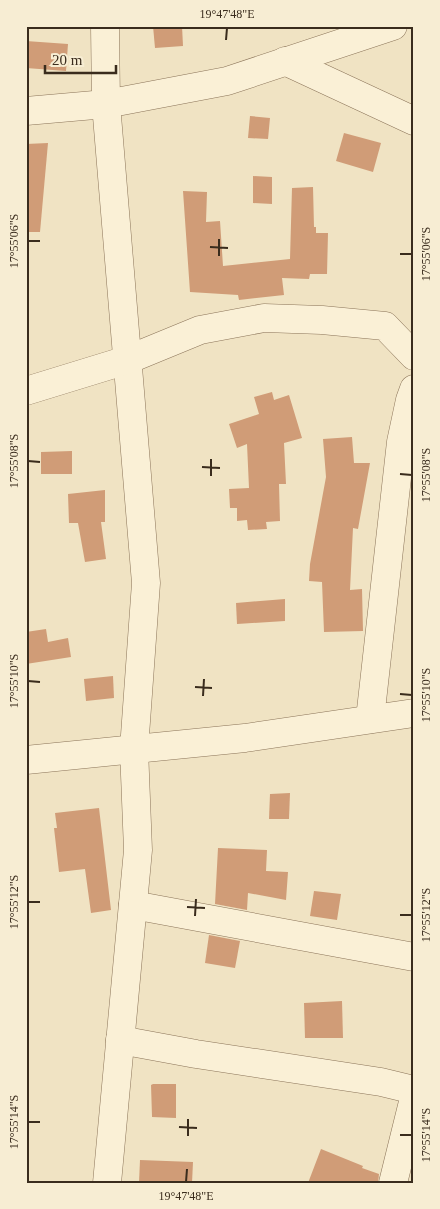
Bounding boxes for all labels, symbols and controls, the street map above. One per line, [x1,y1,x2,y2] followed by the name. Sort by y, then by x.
[199,7,255,21] text: 19°47'48"E
[45,42,116,74] scale bar
[52,52,83,68] text: 20 m
[7,214,21,268] text: 17°55'06"S
[419,227,433,281] text: 17°55'06"S
[7,434,21,488] text: 17°55'08"S
[419,448,433,502] text: 17°55'08"S
[7,654,21,708] text: 17°55'10"S
[419,668,433,722] text: 17°55'10"S
[7,875,21,929] text: 17°55'12"S
[419,888,433,942] text: 17°55'12"S
[7,1095,21,1149] text: 17°55'14"S
[419,1108,433,1162] text: 17°55'14"S
[158,1189,214,1203] text: 19°47'48"E

